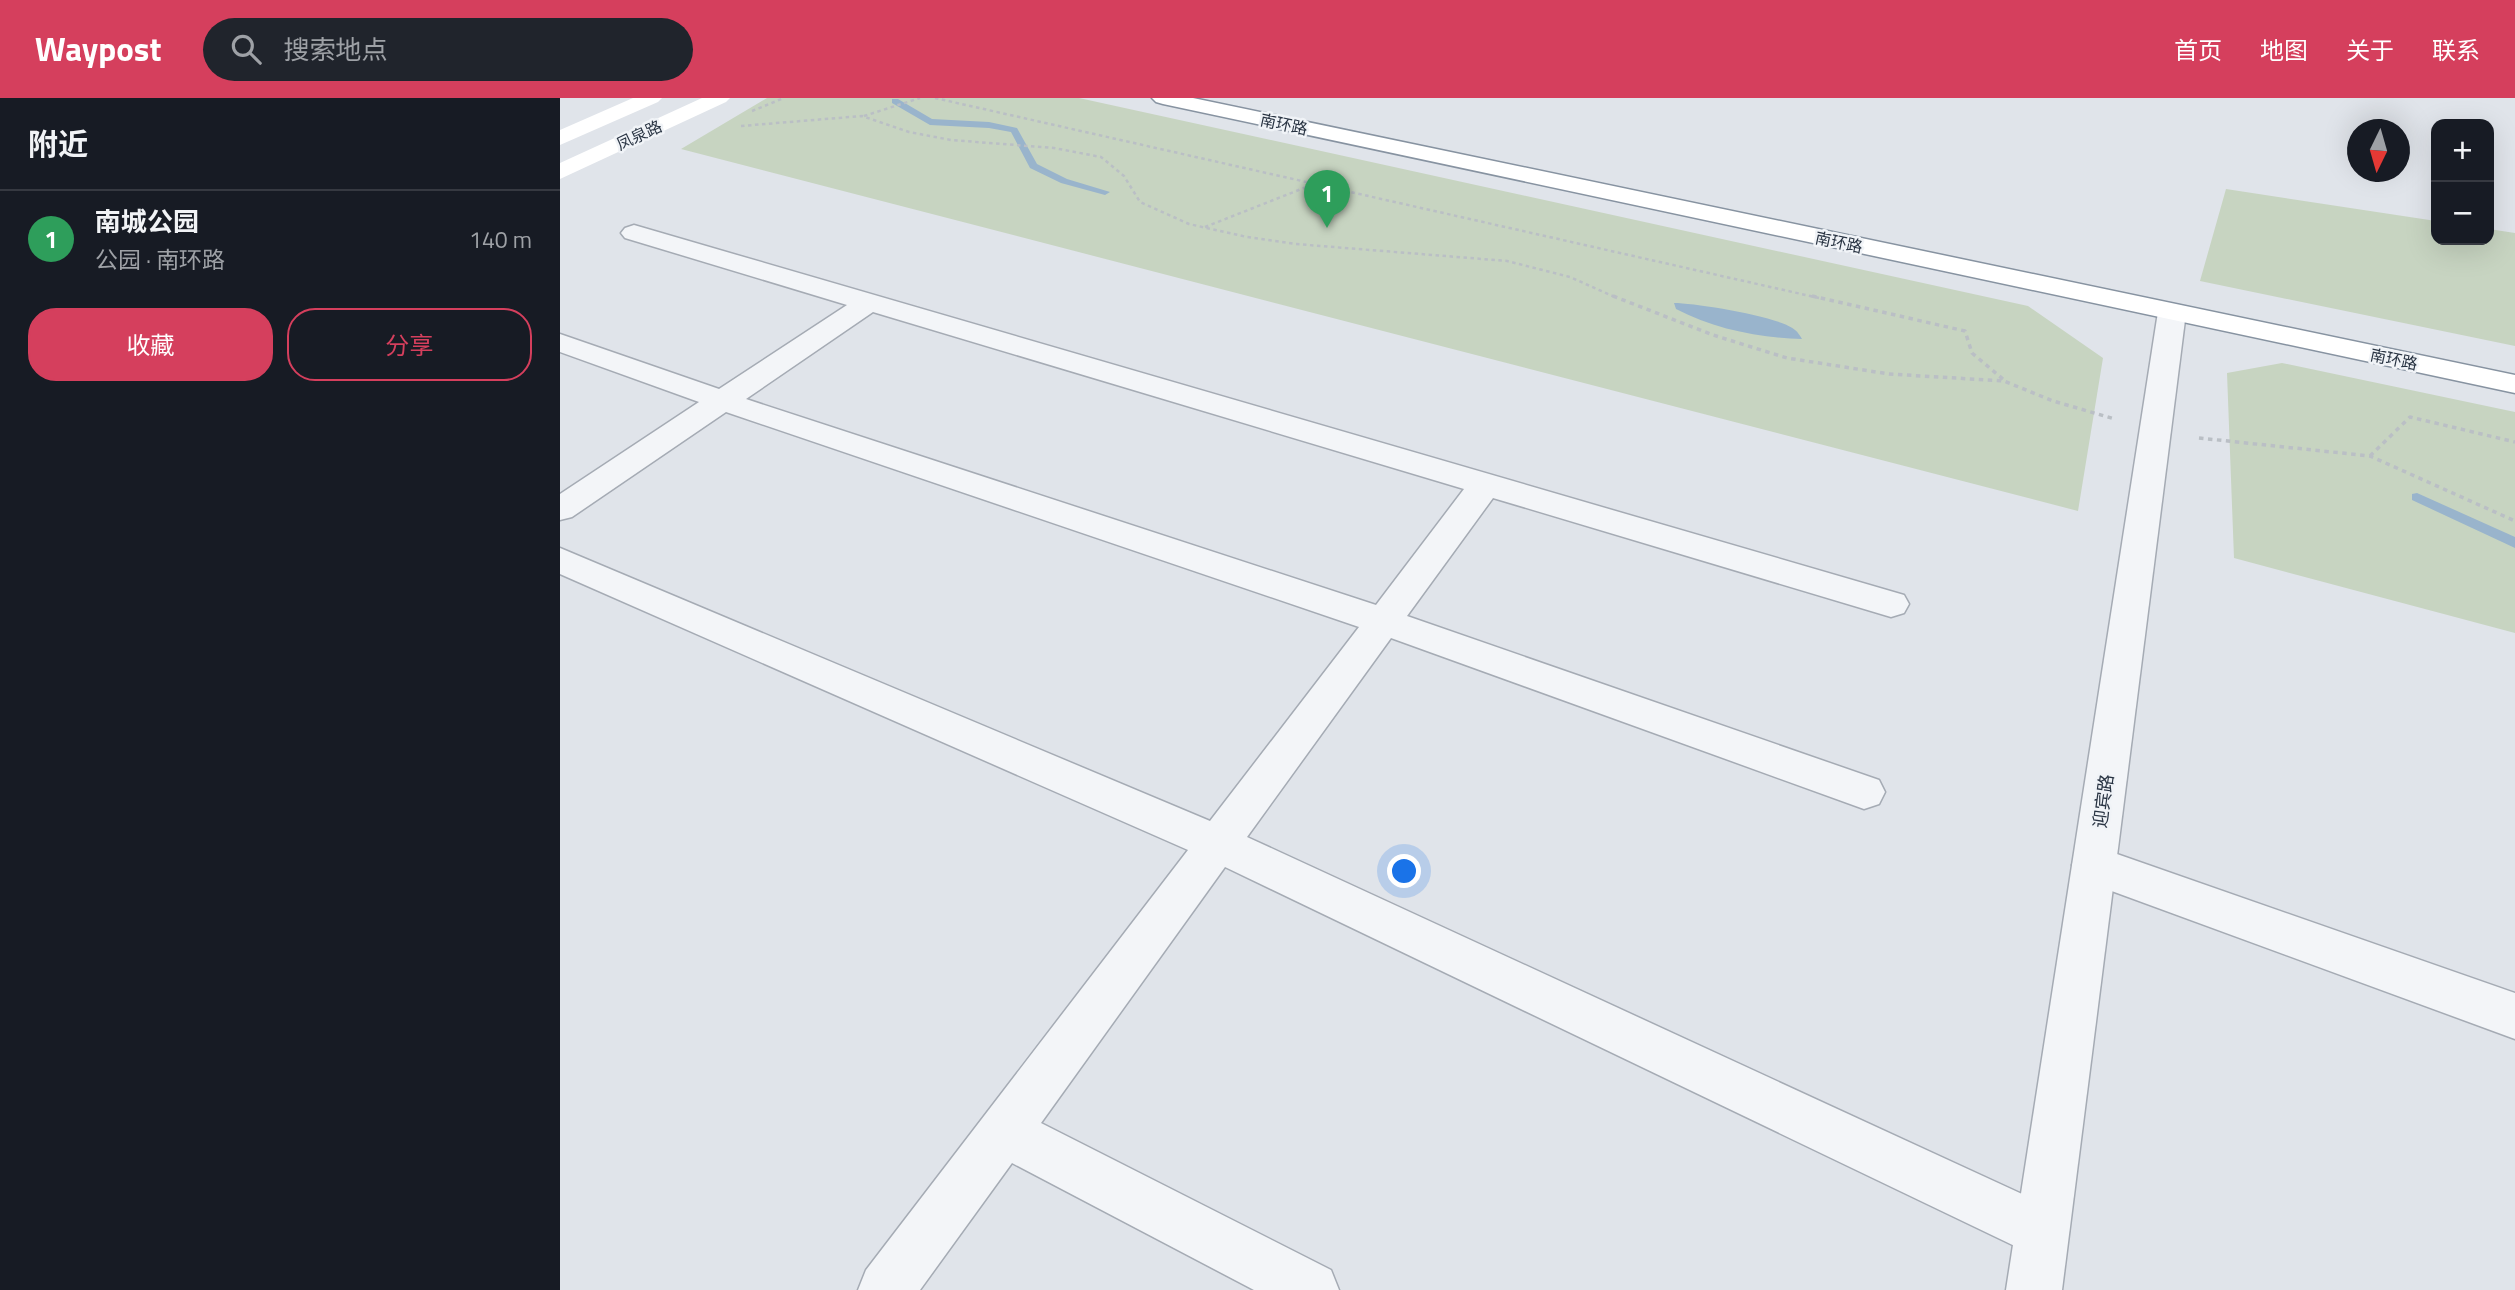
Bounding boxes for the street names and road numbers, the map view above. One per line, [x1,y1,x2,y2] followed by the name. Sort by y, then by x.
[1258,107,1310,141] street label: 南环路
[612,114,666,156] street label: 凤泉路
[1813,225,1865,259] street label: 南环路
[2368,342,2420,376] street label: 南环路
[2086,772,2120,830] street label: 迎宾路

